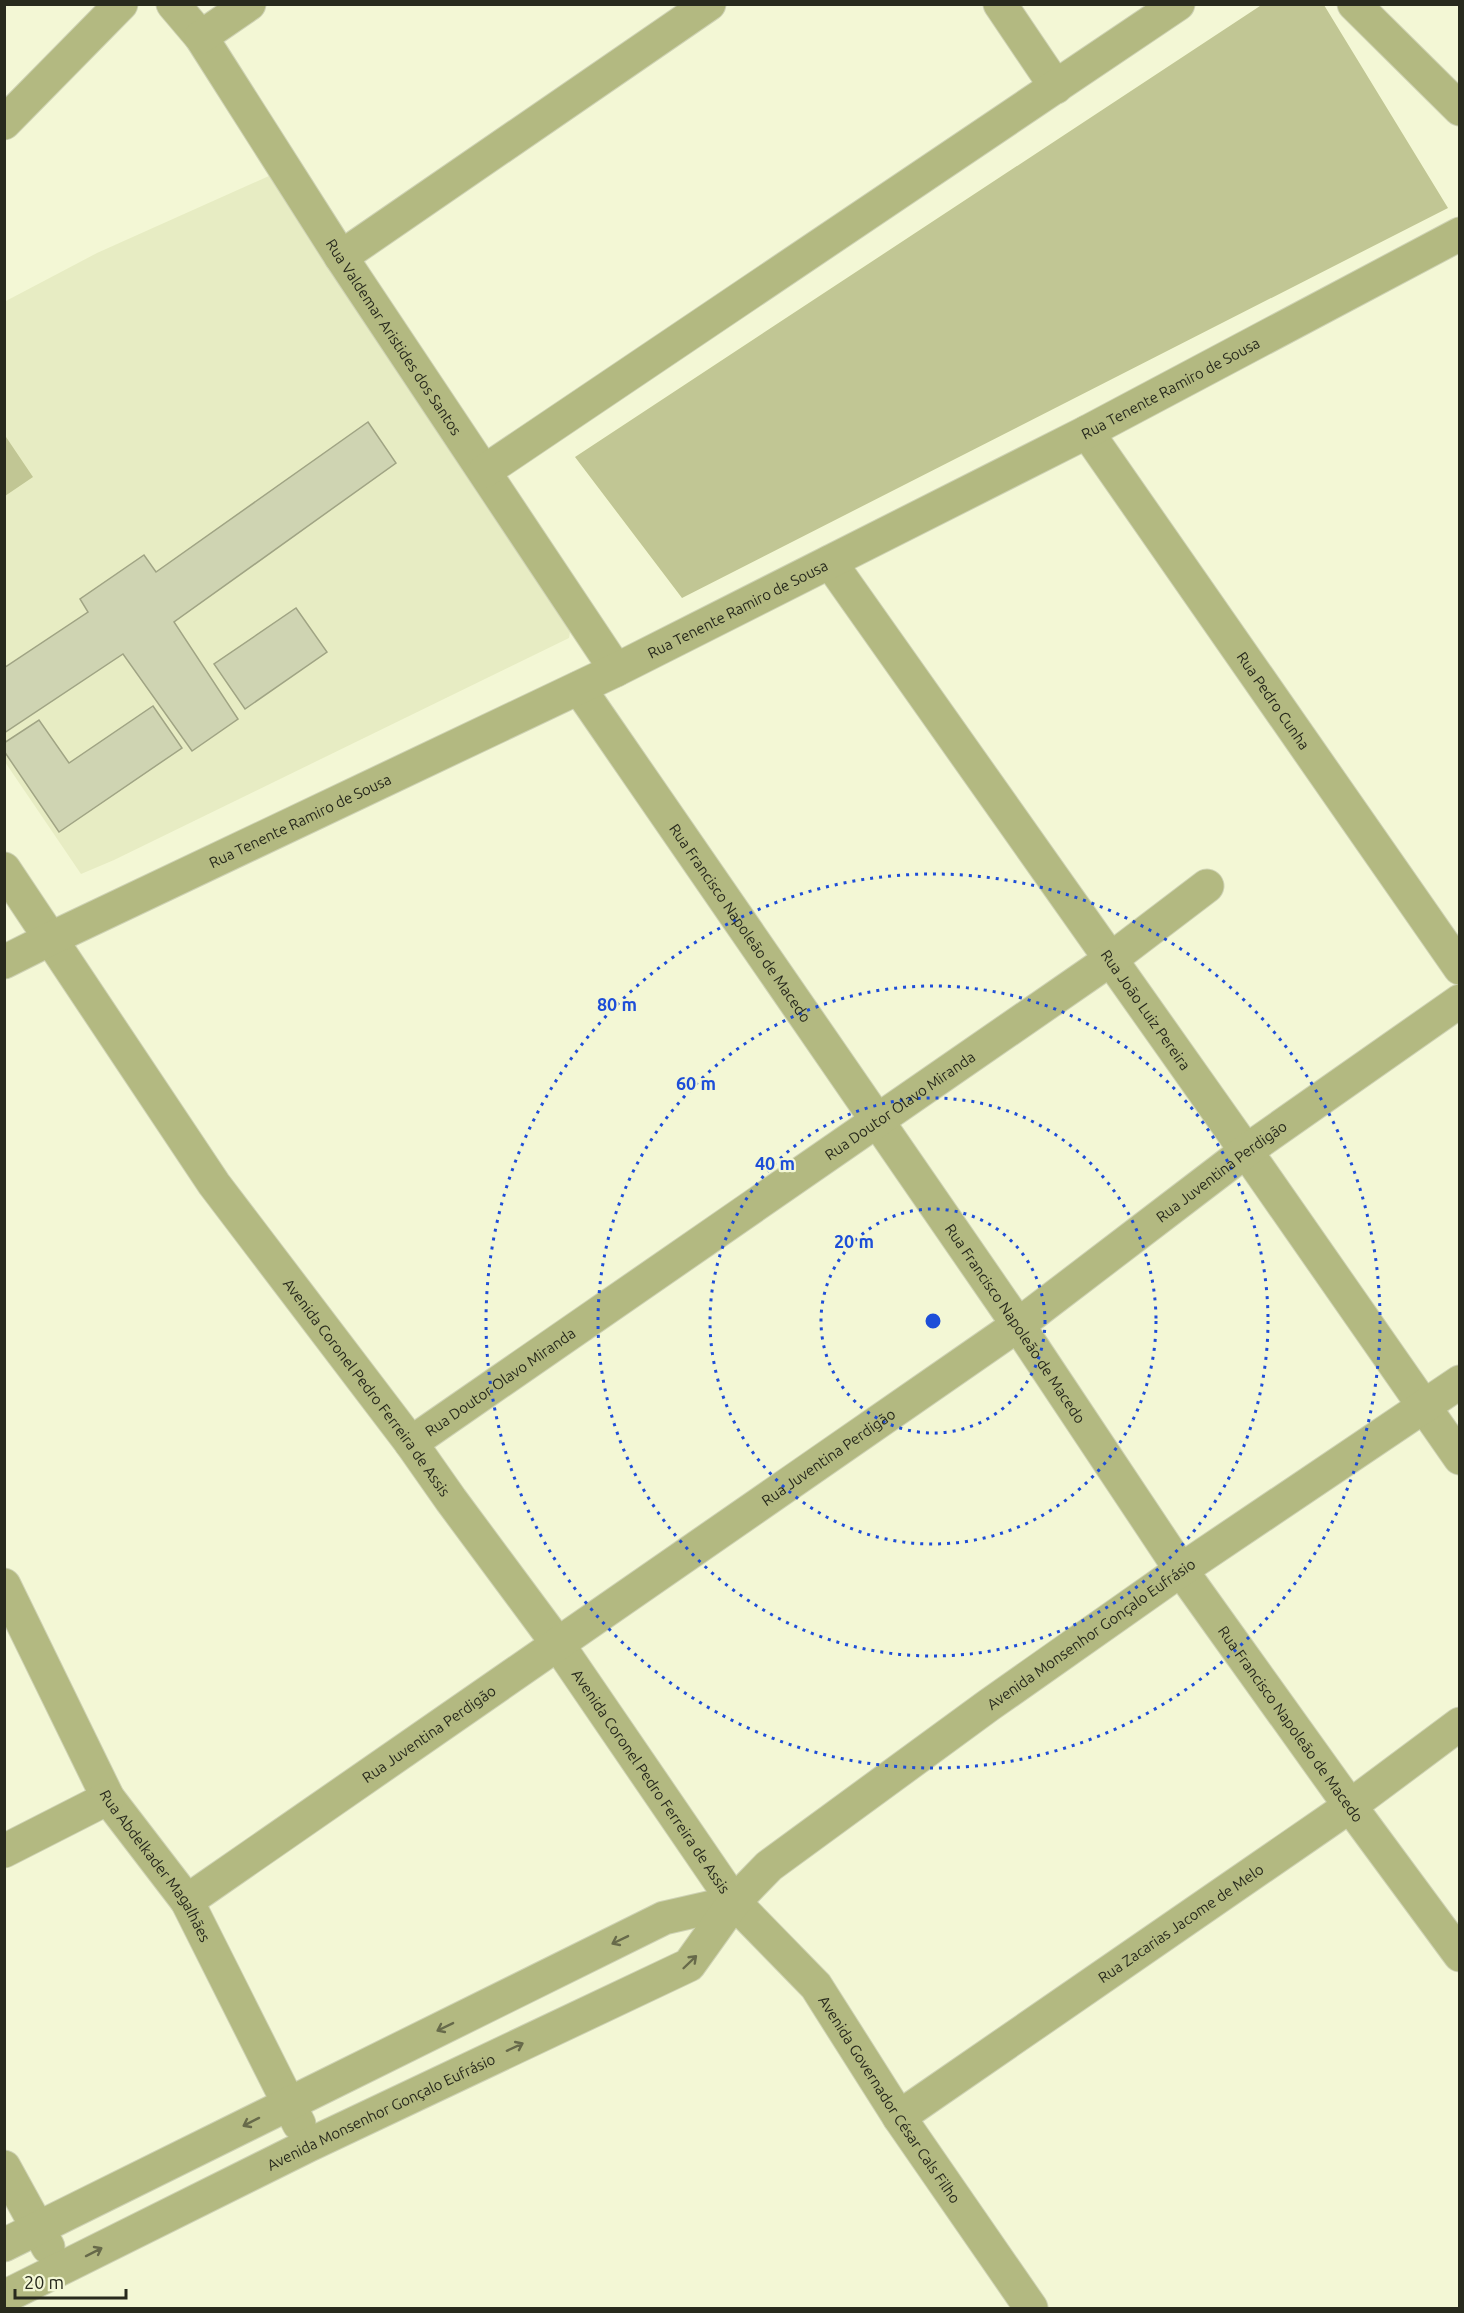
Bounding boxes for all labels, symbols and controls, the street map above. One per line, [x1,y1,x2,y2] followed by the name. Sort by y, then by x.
[323,236,466,438] street label: Rua Valdemar Aristides dos Santos
[1078,334,1262,442] street label: Rua Tenente Ramiro de Sousa
[644,556,830,661] street label: Rua Tenente Ramiro de Sousa
[1234,648,1314,753] street label: Rua Pedro Cunha
[206,770,394,871] street label: Rua Tenente Ramiro de Sousa
[666,820,815,1025] street label: Rua Francisco Napoleão de Macedo
[1098,946,1194,1073] street label: Rua João Luiz Pereira
[597,994,637,1014] text: 80 m
[821,1047,978,1163] street label: Rua Doutor Olavo Miranda
[676,1073,716,1093] text: 60 m
[1152,1117,1290,1225] street label: Rua Juventina Perdigão
[755,1153,795,1173] text: 40 m
[942,1220,1089,1426] street label: Rua Francisco Napoleão de Macedo
[834,1231,874,1251] text: 20 m
[280,1275,454,1499] street label: Avenida Coronel Pedro Ferreira de Assis
[923,1311,943,1331] centre of rings
[421,1324,578,1439] street label: Rua Doutor Olavo Miranda
[758,1404,898,1509] street label: Rua Juventina Perdigão
[983,1555,1198,1712] street label: Avenida Monsenhor Gonçalo Eufrásio
[1215,1622,1367,1825] street label: Rua Francisco Napoleão de Macedo
[569,1666,734,1896] street label: Avenida Coronel Pedro Ferreira de Assis
[359,1681,499,1786] street label: Rua Juventina Perdigão
[97,1787,214,1944] street label: Rua Abdelkader Magalhães
[1095,1860,1266,1986] street label: Rua Zacarias Jacome de Melo
[611,1935,629,1947] one-way arrow
[682,1955,697,1969] one-way arrow
[816,1992,964,2206] street label: Avenida Governador César Cals Filho
[436,2021,454,2033] one-way arrow
[506,2041,524,2053] one-way arrow
[264,2050,497,2173] street label: Avenida Monsenhor Gonçalo Eufrásio
[242,2117,260,2129] one-way arrow
[85,2246,103,2257] one-way arrow
[15,2262,126,2300] scale bar
[24,2272,64,2292] text: 20 m

